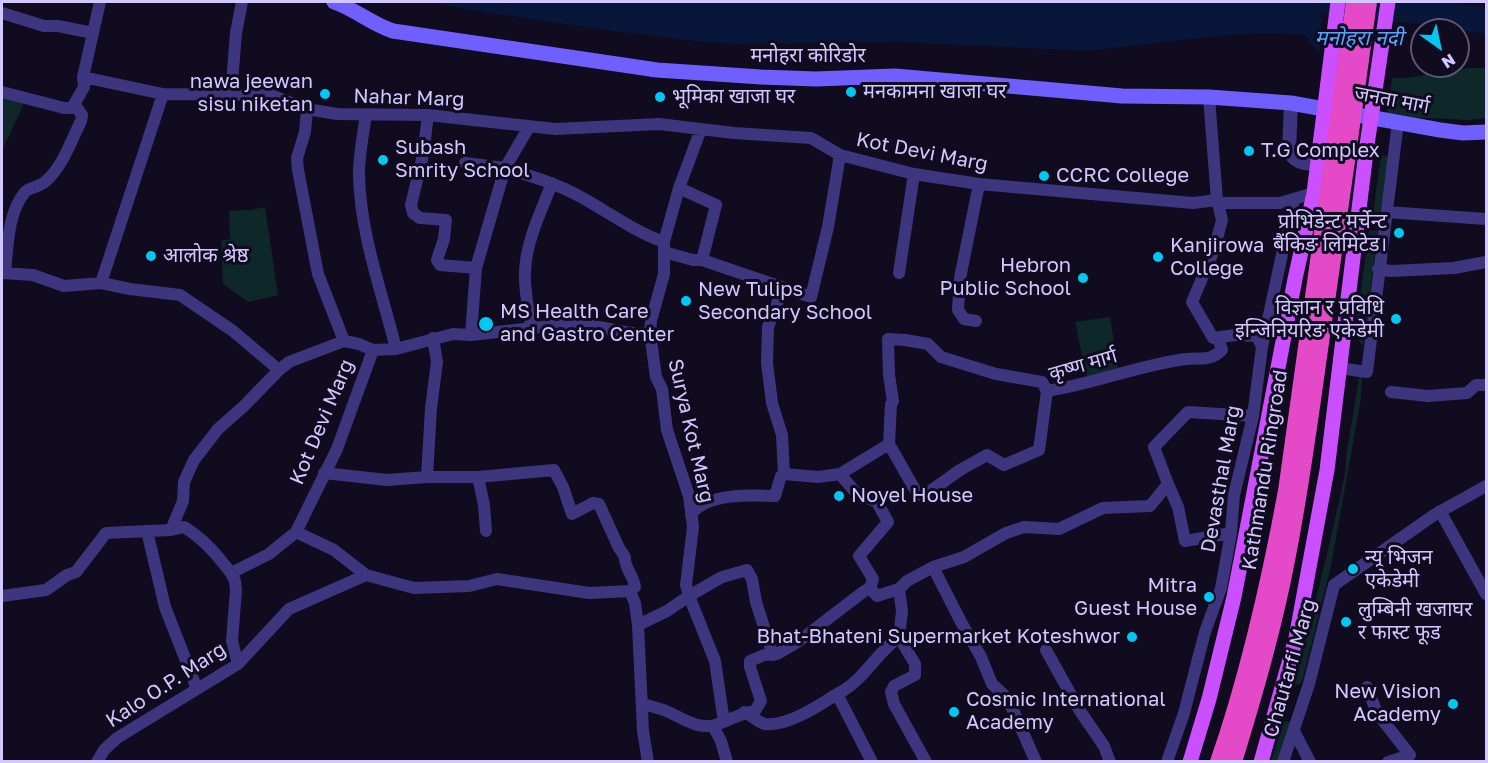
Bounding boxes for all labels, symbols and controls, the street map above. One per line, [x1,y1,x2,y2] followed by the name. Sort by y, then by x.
[1410,18,1470,78] north arrow
[1315,25,1403,51] water label: मनोहरा नदी
[750,44,866,68] street label: मनोहरा कोरिडोर
[1438,50,1459,73] text: N
[190,70,313,117] place label: nawa jeewan sisu niketan
[863,80,1006,104] place label: मनकामना खाजा घर
[1352,81,1432,119] street label: जनता मार्ग
[353,84,465,112] street label: Nahar Marg
[672,85,795,109] place label: भूमिका खाजा घर
[844,85,858,99] marker: मनकामना खाजा घर
[318,87,332,101] marker: nawa jeewan sisu niketan
[653,90,667,104] marker: भूमिका खाजा घर
[854,127,990,177] street label: Kot Devi Marg
[395,136,530,183] place label: Subash Smrity School
[1261,139,1380,163] place label: T.G Complex
[1242,144,1256,158] marker: T.G Complex
[376,153,390,167] marker: Subash Smrity School
[1056,164,1189,188] place label: CCRC College
[1037,169,1051,183] marker: CCRC College
[1273,210,1387,257] place label: प्रोभिडेन्ट मर्चेन्ट बैंकिङ लिमिटेड।
[1392,226,1406,240] marker: प्रोभिडेन्ट मर्चेन्ट बैंकिङ लिमिटेड।
[1170,234,1264,281] place label: Kanjirowa College
[163,244,248,268] place label: आलोक श्रेष्ठ
[144,249,158,263] marker: आलोक श्रेष्ठ
[1151,250,1165,264] marker: Kanjirowa College
[939,254,1071,301] place label: Hebron Public School
[1076,271,1090,285] marker: Hebron Public School
[698,278,872,325] place label: New Tulips Secondary School
[679,294,693,308] marker: New Tulips Secondary School
[1235,296,1384,343] place label: विज्ञान र प्रविधि इन्जिनियरिङ एकेडेमी
[500,300,674,347] place label: MS Health Care and Gastro Center
[1389,312,1403,326] marker: विज्ञान र प्रविधि इन्जिनियरिङ एकेडेमी
[477,315,495,333] marker: MS Health Care and Gastro Center
[1046,344,1120,386] street label: कृष्ण मार्ग
[285,356,359,488] street label: Kot Devi Marg
[663,357,719,505] street label: Surya Kot Marg
[1237,368,1293,572] street label: Kathmandu Ringroad
[1196,403,1246,555] street label: Devasthal Marg
[851,484,973,508] place label: Noyel House
[832,489,846,503] marker: Noyel House
[1365,546,1433,593] place label: न्यू भिजन एकेडेमी
[1346,562,1360,576] marker: न्यू भिजन एकेडेमी
[1074,574,1197,621] place label: Mitra Guest House
[1202,590,1216,604] marker: Mitra Guest House
[1259,596,1321,740] street label: Chautarfi Marg
[1358,598,1472,645] place label: लुम्बिनी खजाघर र फास्ट फूड
[1339,615,1353,629] marker: लुम्बिनी खजाघर र फास्ट फूड
[757,625,1120,649] place label: Bhat-Bhateni Supermarket Koteshwor
[1125,630,1139,644] marker: Bhat-Bhateni Supermarket Koteshwor
[102,637,230,733] street label: Kalo O.P. Marg
[1334,680,1441,727] place label: New Vision Academy
[966,688,1166,735] place label: Cosmic International Academy
[1446,697,1460,711] marker: New Vision Academy
[947,705,961,719] marker: Cosmic International Academy

